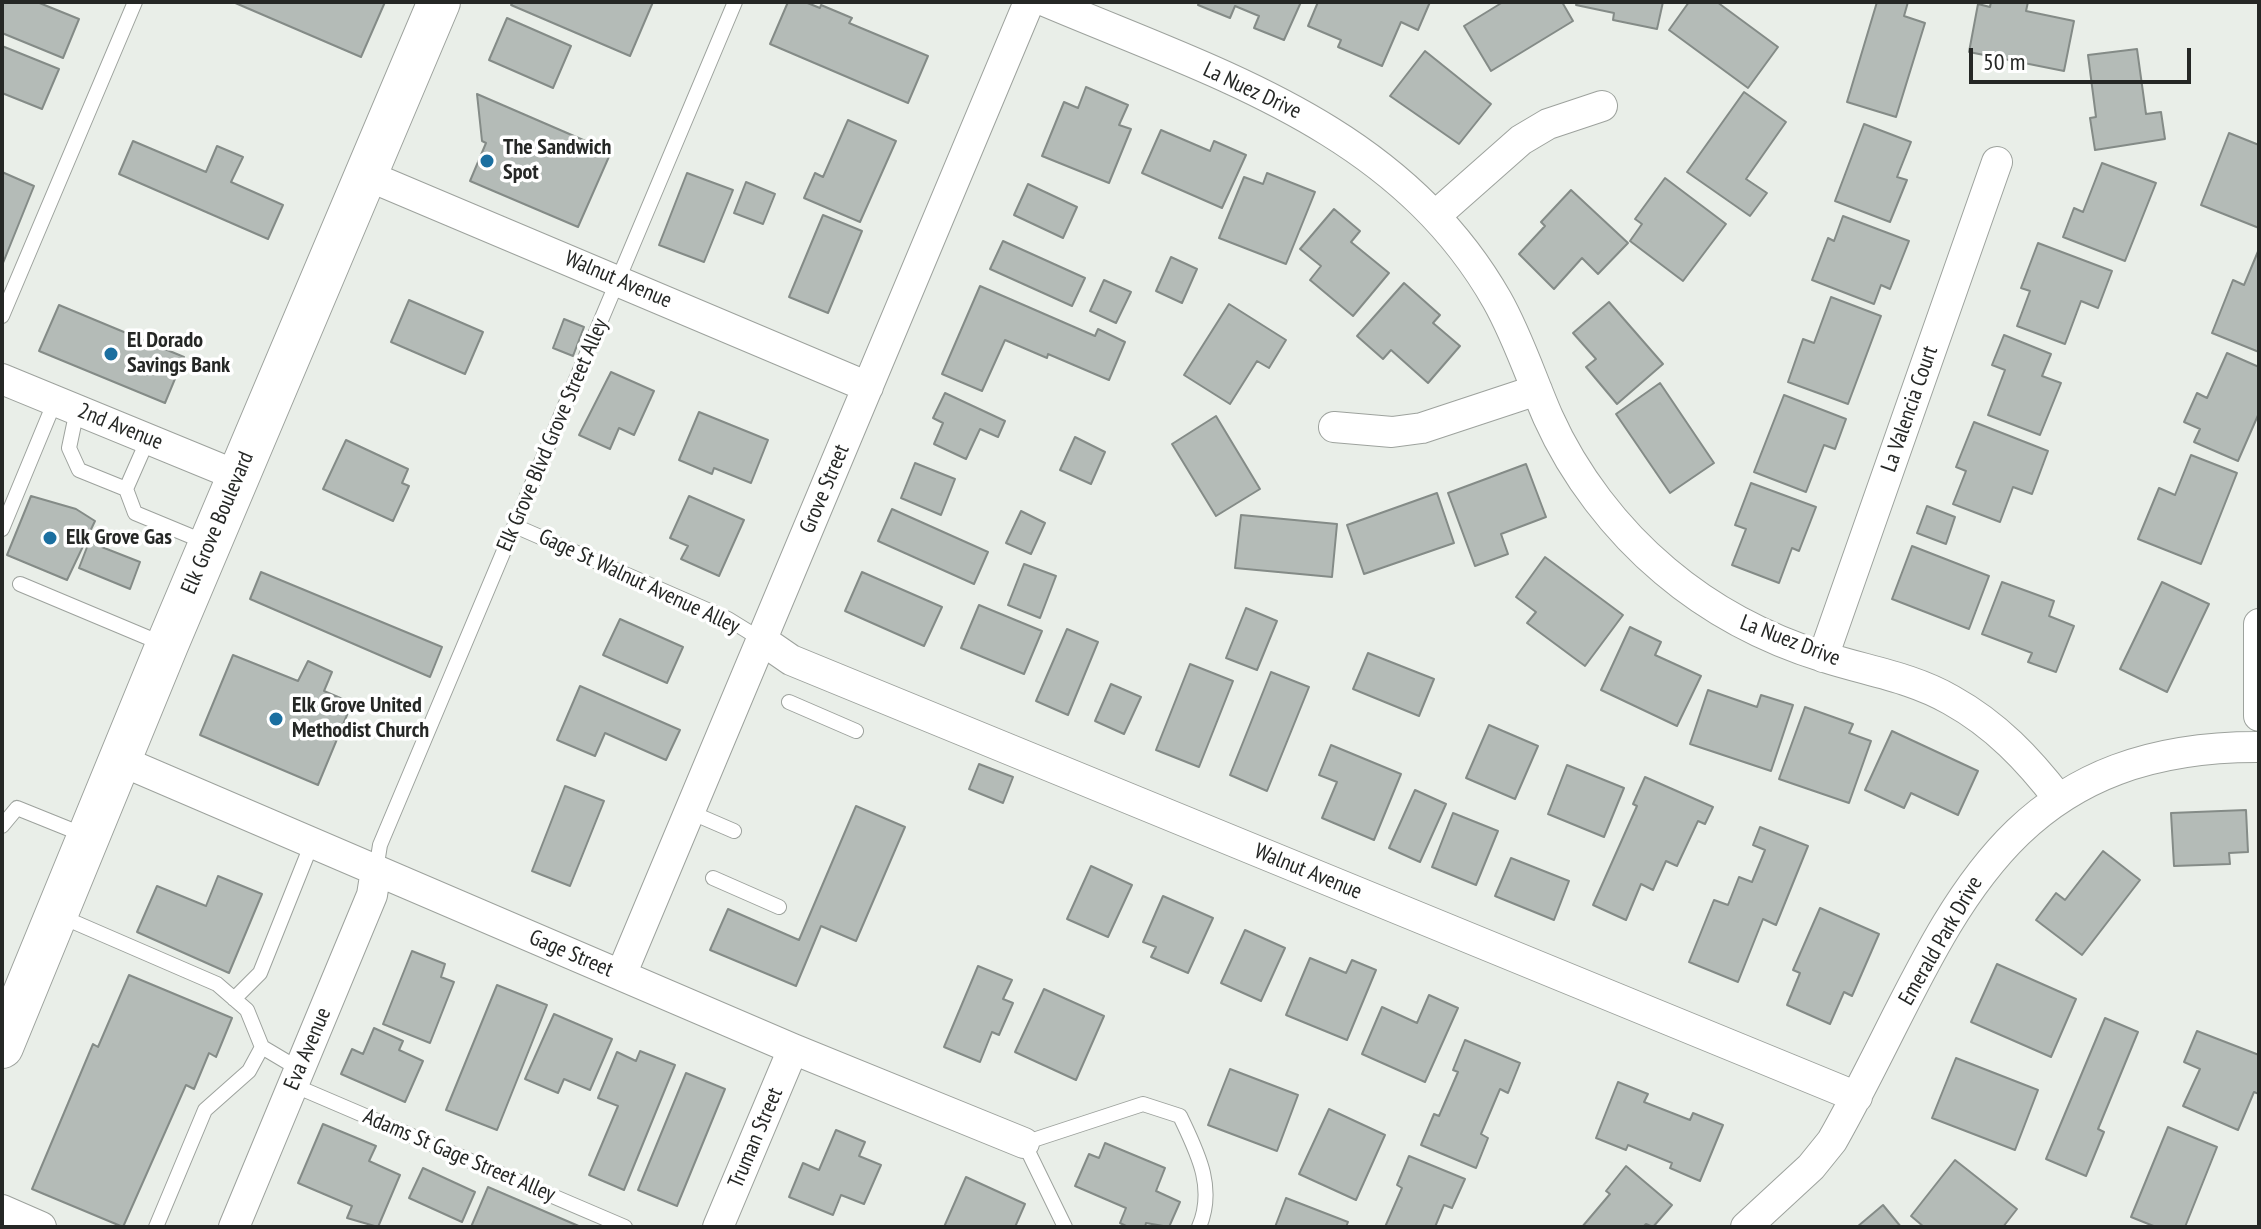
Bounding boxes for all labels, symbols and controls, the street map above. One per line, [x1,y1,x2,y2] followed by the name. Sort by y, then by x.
[1973,32,2195,82] scale bar
[1983,46,2025,77] text: 50 m
[1199,57,1305,125] street label: La Nuez Drive
[503,135,611,186] place label: The Sandwich Spot
[478,152,496,170] marker: The Sandwich Spot
[561,246,675,314] street label: Walnut Avenue
[492,314,614,556] street label: Elk Grove Blvd Grove Street Alley
[127,328,230,380] place label: El Dorado Savings Bank
[1876,343,1944,475] street label: La Valencia Court
[102,345,120,363] marker: El Dorado Savings Bank
[74,398,166,456] street label: 2nd Avenue
[794,441,856,537] street label: Grove Street
[176,448,260,598] street label: Elk Grove Boulevard
[534,524,744,640] street label: Gage St Walnut Avenue Alley
[66,525,172,551] place label: Elk Grove Gas
[41,529,59,547] marker: Elk Grove Gas
[1736,610,1844,672] street label: La Nuez Drive
[292,693,429,744] place label: Elk Grove United Methodist Church
[267,710,285,728] marker: Elk Grove United Methodist Church
[1250,838,1366,906] street label: Walnut Avenue
[1893,872,1989,1010] street label: Emerald Park Drive
[525,925,617,983] street label: Gage Street
[279,1004,337,1094] street label: Eva Avenue
[723,1084,789,1192] street label: Truman Street
[359,1104,559,1208] street label: Adams St Gage Street Alley

